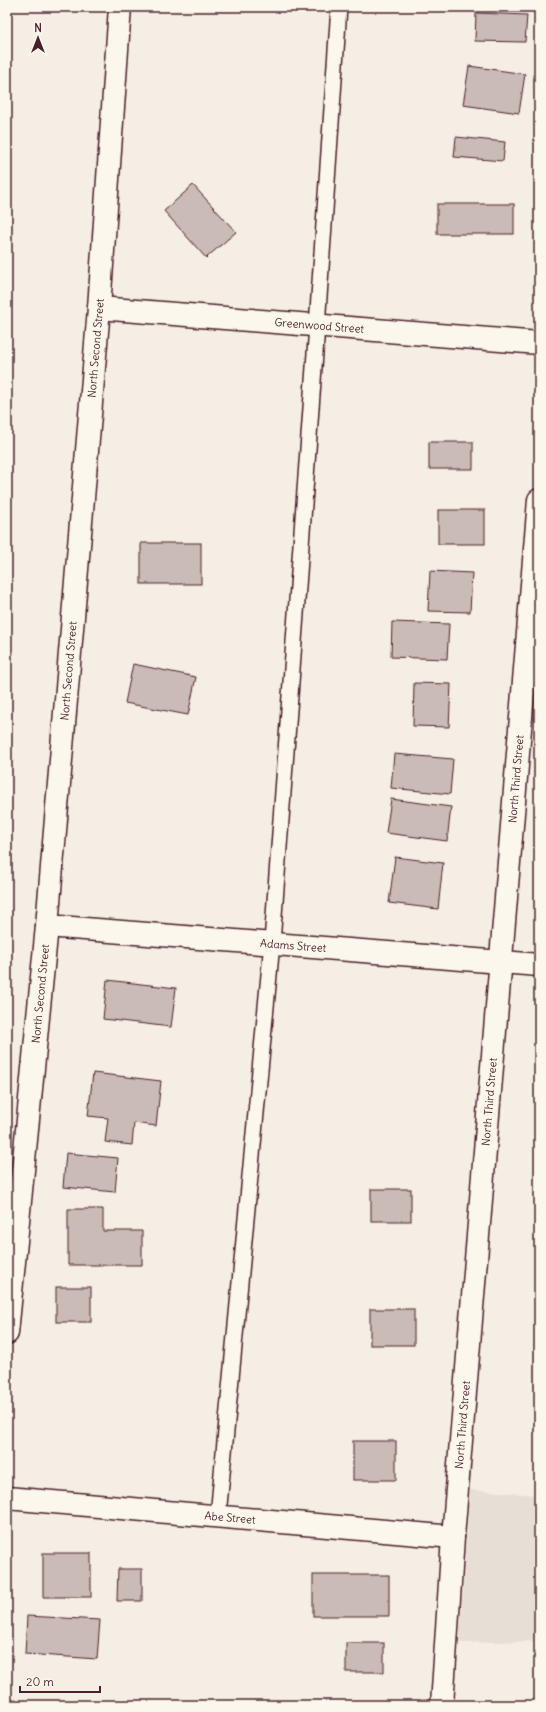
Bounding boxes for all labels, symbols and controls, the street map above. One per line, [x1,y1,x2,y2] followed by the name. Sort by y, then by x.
[18,18,58,58] north arrow
[34,21,42,35] text: N
[84,298,107,398] street label: North Second Street
[274,315,365,336] street label: Greenwood Street
[57,620,80,721] street label: North Second Street
[505,734,527,824] street label: North Third Street
[260,936,327,955] street label: Adams Street
[29,943,52,1044] street label: North Second Street
[478,1057,500,1146] street label: North Third Street
[452,1380,473,1469] street label: North Third Street
[204,1508,257,1527] street label: Abe Street
[20,1668,100,1694] scale bar
[26,1674,54,1689] text: 20 m

